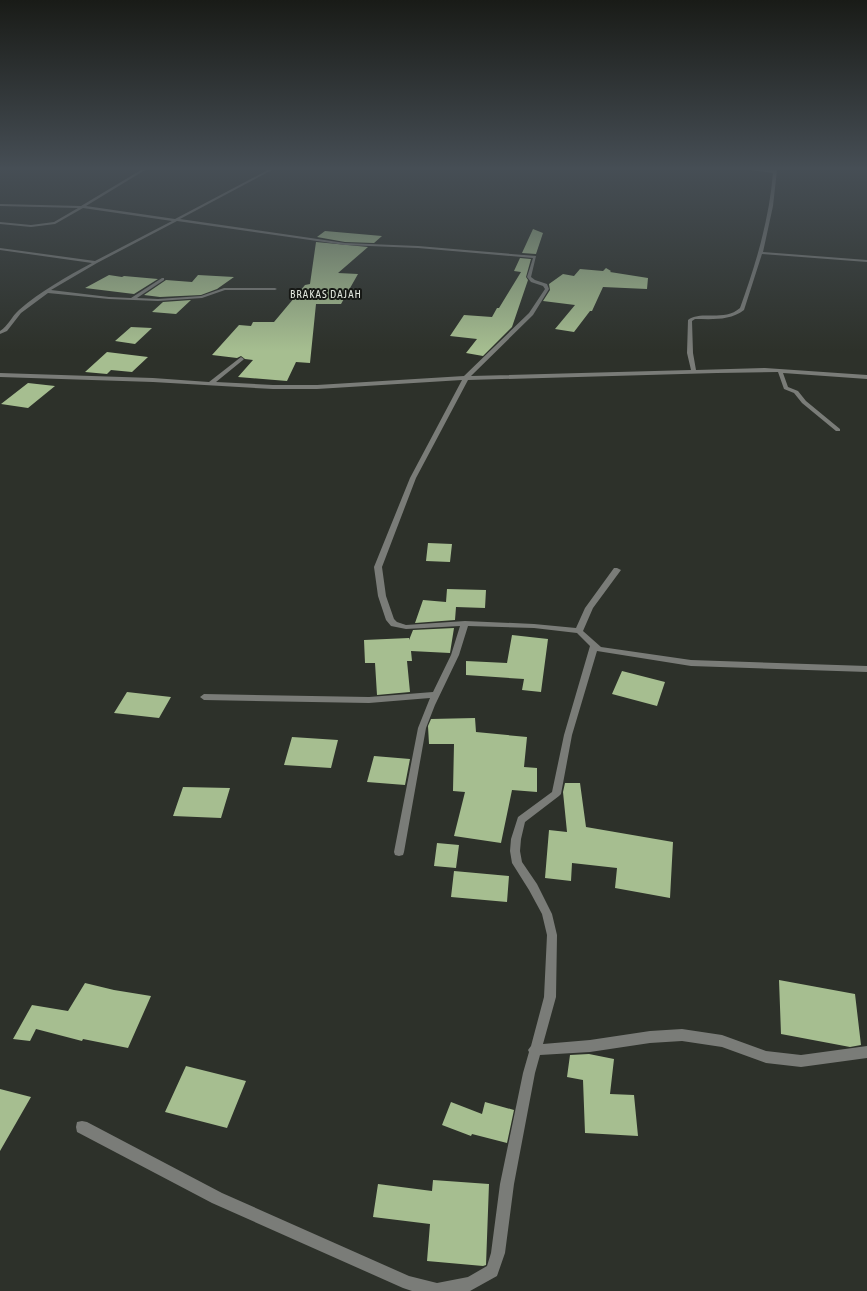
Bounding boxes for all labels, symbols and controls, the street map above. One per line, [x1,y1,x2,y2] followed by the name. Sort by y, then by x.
[290,288,362,300] district label: BRAKAS DAJAH

